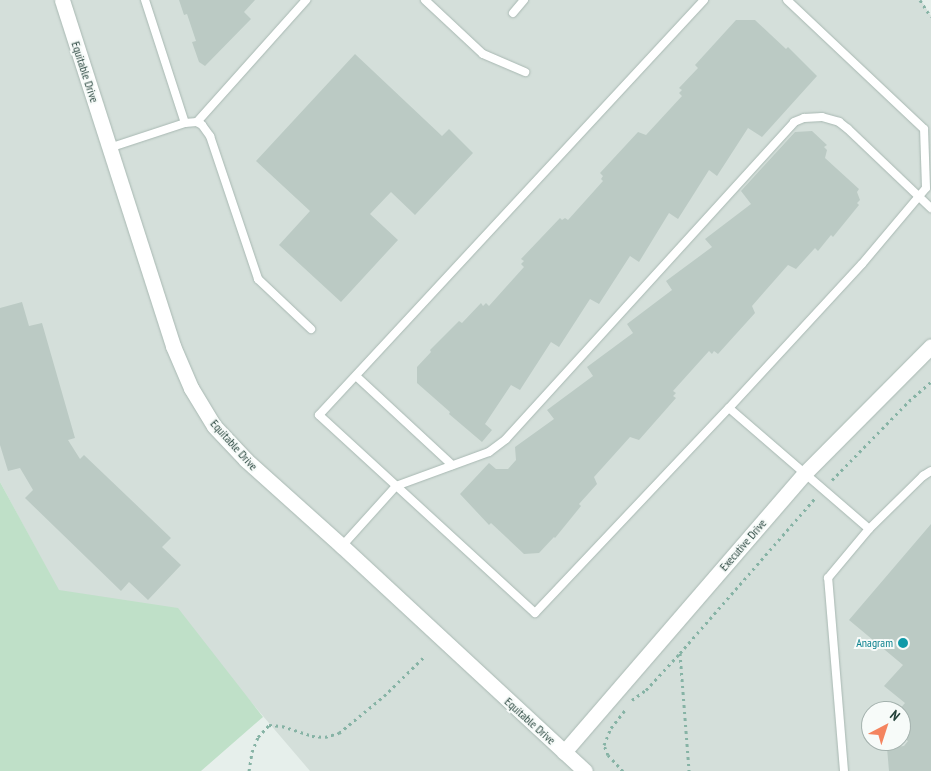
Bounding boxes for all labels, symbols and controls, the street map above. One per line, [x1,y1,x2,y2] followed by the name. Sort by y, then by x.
[68,40,102,104] street label: Equitable Drive
[207,417,261,473] street label: Equitable Drive
[717,516,769,574] street label: Executive Drive
[856,636,893,650] place label: Anagram
[897,637,909,649] marker: Anagram
[502,694,558,748] street label: Equitable Drive
[861,701,911,751] north arrow
[886,706,904,725] text: N

